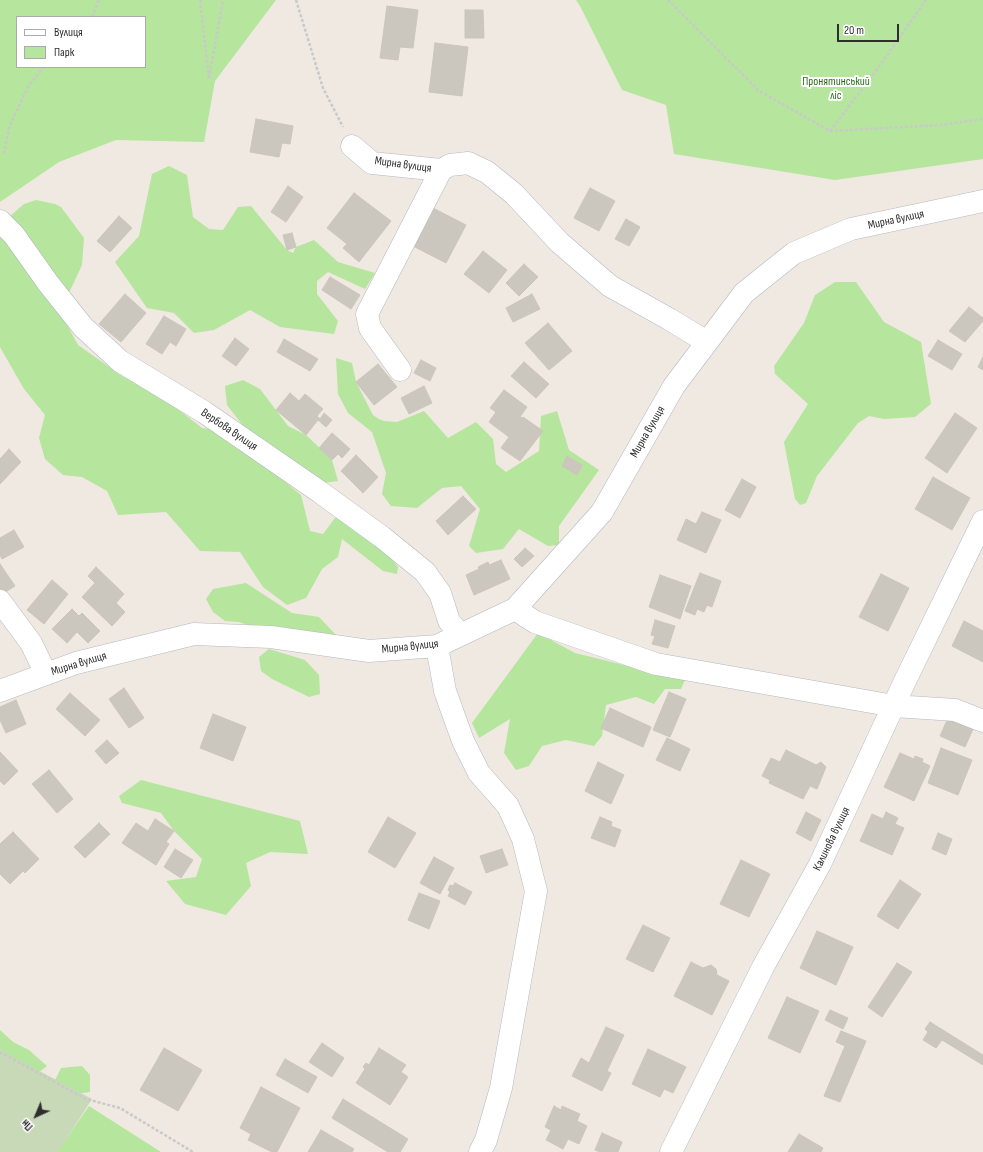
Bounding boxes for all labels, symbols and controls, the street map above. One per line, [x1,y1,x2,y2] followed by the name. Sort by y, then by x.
[16,16,146,68] legend
[839,16,901,42] scale bar
[844,23,864,38] text: 20 m
[54,25,83,40] text: Вулиця
[54,45,74,60] text: Парк
[802,75,870,103] park label: Пронятинський ліс
[374,154,432,176] street label: Мирна вулиця
[867,207,925,233] street label: Мирна вулиця
[627,404,669,460] street label: Мирна вулиця
[198,406,260,454] street label: Вербова вулиця
[381,637,439,657] street label: Мирна вулиця
[50,649,108,679] street label: Мирна вулиця
[810,805,854,873] street label: Калинова вулиця
[16,1096,56,1136] north arrow
[19,1117,36,1133] text: Пн

